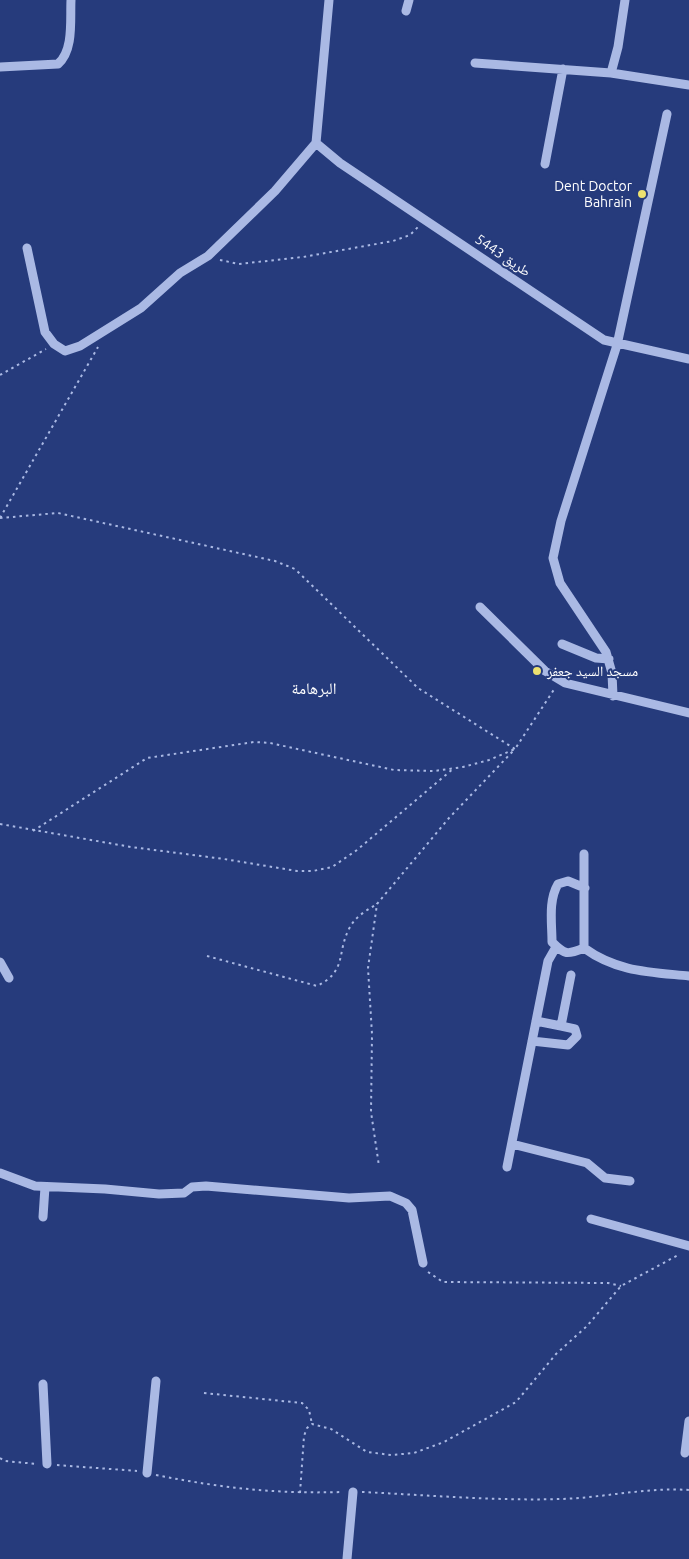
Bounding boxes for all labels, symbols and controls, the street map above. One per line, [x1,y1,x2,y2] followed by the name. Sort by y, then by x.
[554,178,633,210] place label: Dent Doctor Bahrain
[636,188,648,200] marker: Dent Doctor Bahrain
[471,231,534,281] street label: طريق 5443
[546,663,638,680] place label: مسجد السيد جعفر
[531,665,543,677] marker: مسجد السيد جعفر
[291,679,337,698] district label: البرهامة

